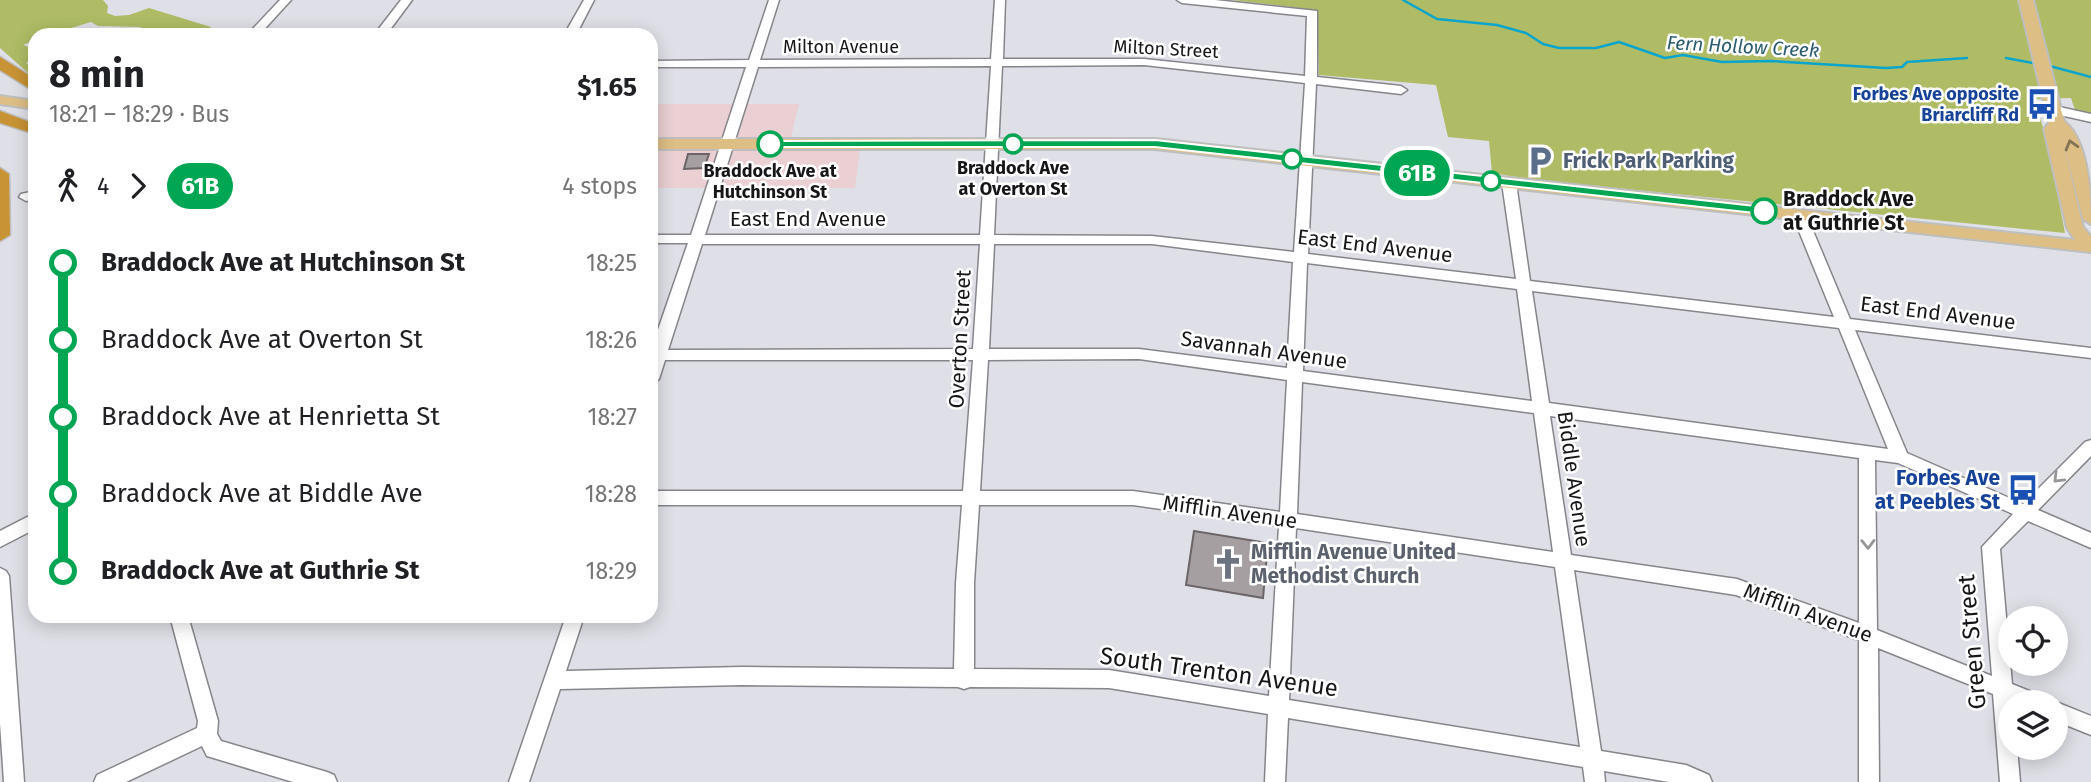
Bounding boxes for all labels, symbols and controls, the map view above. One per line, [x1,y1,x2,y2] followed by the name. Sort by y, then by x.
[1666,31,1820,62] water label: Fern Hollow Creek
[1113,35,1220,63] street label: Milton Street
[783,36,899,58] street label: Milton Avenue
[49,51,145,97] text: 8 min
[577,72,637,103] text: $1.65
[1853,83,2019,126] place label: Forbes Ave opposite Briarcliff Rd
[2025,87,2059,121] bus stop icon: Forbes Ave opposite Briarcliff Rd
[49,100,229,128] text: 18:21 – 18:29 · Bus
[757,131,783,157] marker: Braddock Ave at Hutchinson St
[1003,134,1023,154] marker: Braddock Ave at Overton St
[2065,139,2080,151] one-way arrow
[1523,144,1557,178] parking icon: Frick Park Parking
[1563,148,1735,174] place label: Frick Park Parking
[1282,149,1302,169] unlabelled marker
[1377,150,1457,196] line badge: 61B
[957,157,1069,200] place label: Braddock Ave at Overton St
[1398,159,1436,187] text: 61B
[703,160,838,203] place label: Braddock Ave at Hutchinson St
[49,167,87,205] icon: walk
[119,167,157,205] icon: forward
[1481,171,1501,191] unlabelled marker
[97,172,109,200] text: 4
[181,172,219,200] text: 61B
[562,172,637,200] text: 4 stops
[1783,186,1914,236] place label: Braddock Ave at Guthrie St
[1751,198,1777,224] marker: Braddock Ave at Guthrie St
[730,206,886,232] street label: East End Avenue
[1296,224,1454,268] street label: East End Avenue
[101,247,465,278] text: Braddock Ave at Hutchinson St
[586,249,637,277] text: 18:25
[943,269,977,409] street label: Overton Street
[1859,291,2017,335] street label: East End Avenue
[101,324,423,355] text: Braddock Ave at Overton St
[1179,325,1349,375] street label: Savannah Avenue
[585,326,637,354] text: 18:26
[101,401,440,432] text: Braddock Ave at Henrietta St
[587,403,637,431] text: 18:27
[1552,410,1596,548] street label: Biddle Avenue
[1875,465,2001,515] place label: Forbes Ave at Peebles St
[2053,470,2066,483] one-way arrow
[2006,473,2040,507] bus stop icon: Forbes Ave at Peebles St
[101,478,423,509] text: Braddock Ave at Biddle Ave
[585,480,637,508] text: 18:28
[1161,490,1299,534] street label: Mifflin Avenue
[1860,538,1875,549] one-way arrow
[1251,539,1456,589] place label: Mifflin Avenue United Methodist Church
[1211,547,1245,581] church icon: Mifflin Avenue United Methodist Church
[101,555,419,586] text: Braddock Ave at Guthrie St
[586,557,637,585] text: 18:29
[1952,573,1992,711] street label: Green Street
[1740,578,1876,648] street label: Mifflin Avenue
[1998,606,2068,760] map controls
[1998,606,2068,676] button: locate
[1098,641,1340,703] street label: South Trenton Avenue
[1998,690,2068,760] button: layers

